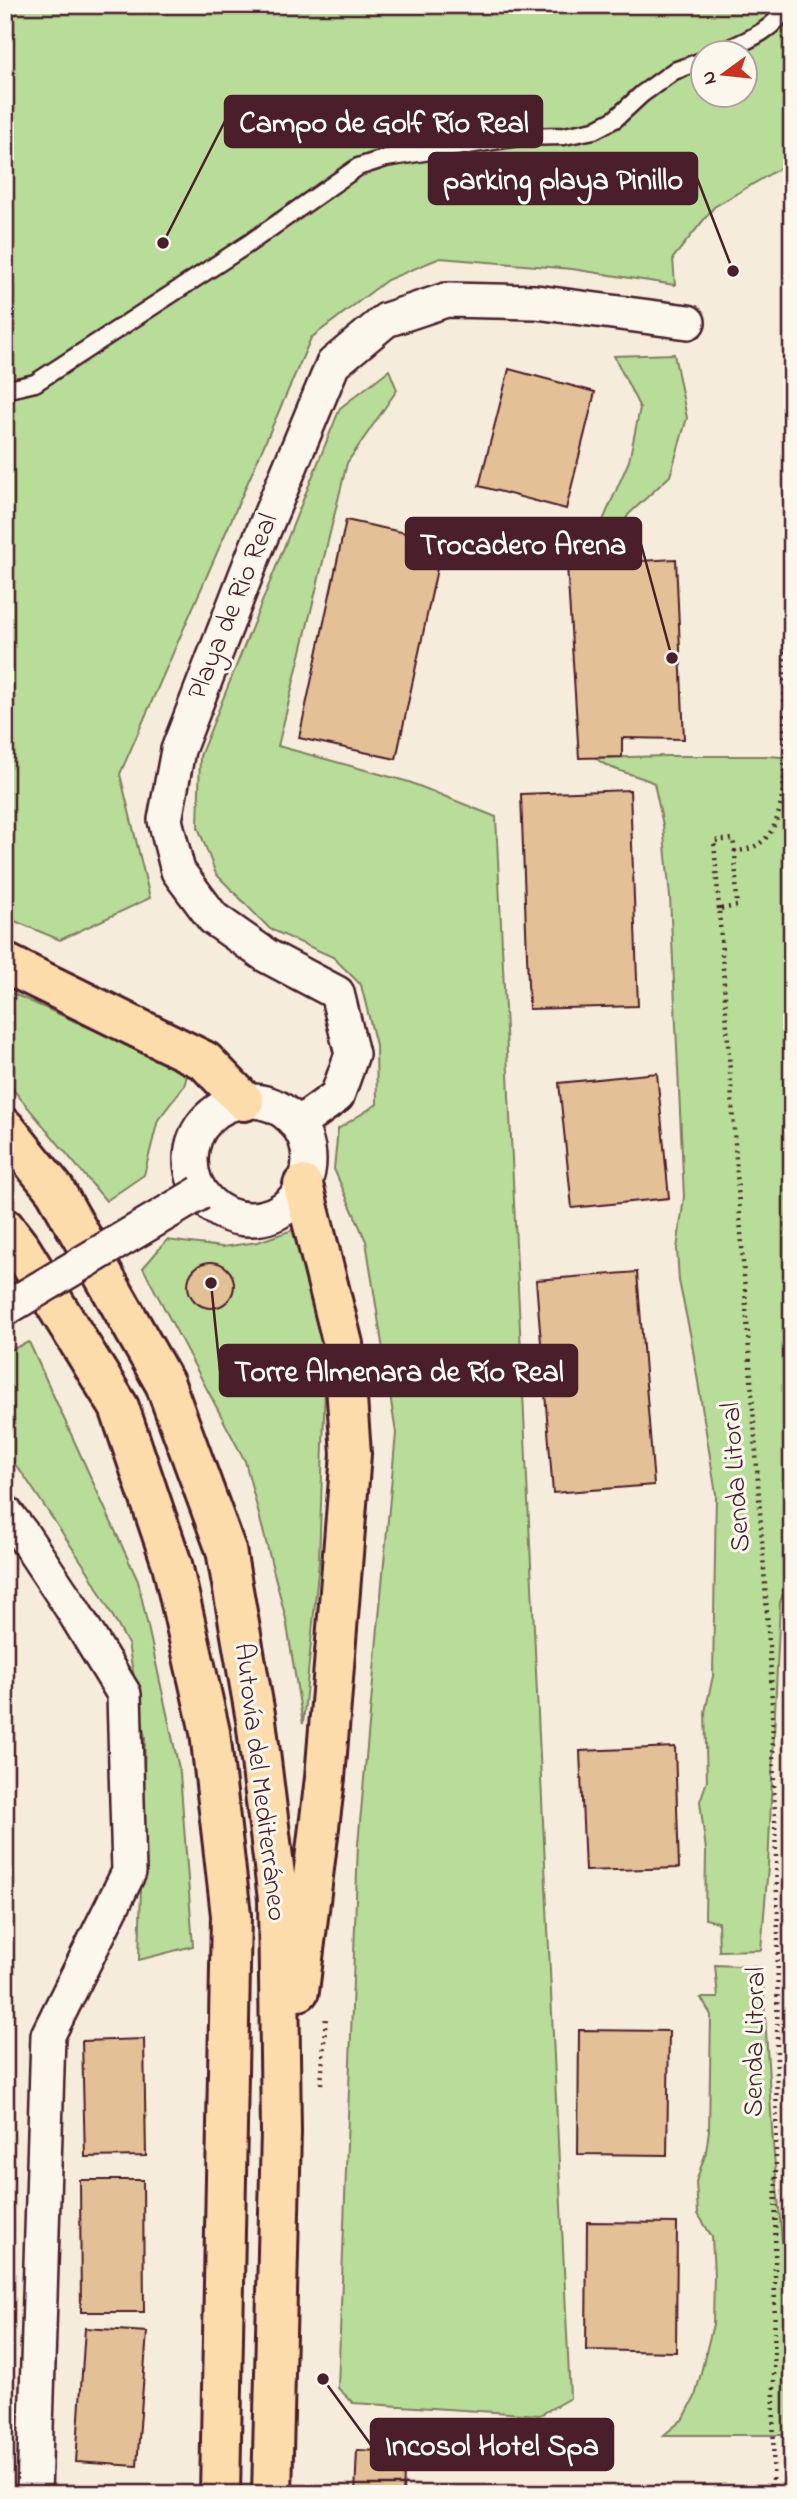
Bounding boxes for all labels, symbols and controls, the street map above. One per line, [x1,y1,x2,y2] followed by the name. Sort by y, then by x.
[688,38,758,108] north arrow
[695,68,725,87] text: N
[225,96,542,147] callout: Campo de Golf Río Real
[239,103,529,147] text: Campo de Golf Río Real
[429,153,697,204] callout: parking playa Pinillo
[443,160,683,205] text: parking playa Pinillo
[178,508,290,706] street label: Playa de Rio Real
[406,518,641,569] callout: Trocadero Arena
[420,525,626,569] text: Trocadero Arena
[220,1345,577,1396] callout: Torre Almenara de Río Real
[234,1352,564,1396] text: Torre Almenara de Río Real
[711,1401,763,1553] street label: Senda Litoral
[222,1641,296,1923] street label: Autovía del Mediterráneo
[734,1967,778,2117] street label: Senda Litoral
[371,2419,613,2470] callout: Incosol Hotel Spa
[385,2426,599,2470] text: Incosol Hotel Spa

